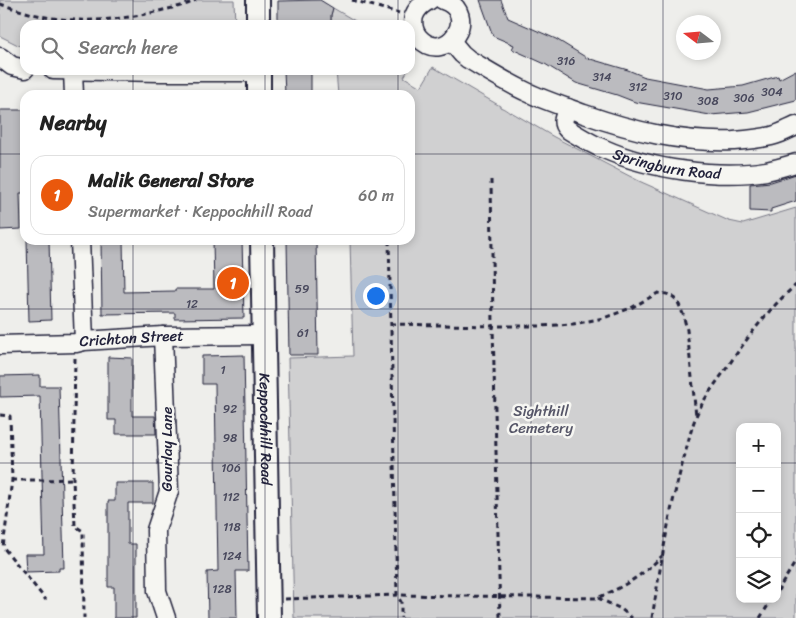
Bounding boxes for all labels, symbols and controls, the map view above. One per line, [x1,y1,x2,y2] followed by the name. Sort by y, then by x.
[676,15,721,60] north arrow
[20,20,415,75] search box
[78,31,178,64] text: Search here
[38,34,66,62] icon: search
[557,50,575,72] house number: 316
[592,66,612,88] house number: 314
[629,76,647,98] house number: 312
[761,81,783,103] house number: 304
[663,85,683,107] house number: 310
[734,87,755,109] house number: 306
[697,90,719,112] house number: 308
[40,104,106,142] text: Nearby
[609,141,722,187] street label: Springburn Road
[88,164,254,197] text: Malik General Store
[54,181,60,210] text: 1
[358,181,394,210] text: 60 m
[88,197,312,226] text: Supermarket · Keppochhill Road
[217,264,249,302] pin: 1
[295,278,309,300] house number: 59
[363,283,389,309] your location
[186,293,198,315] house number: 12
[297,322,309,344] house number: 61
[79,323,184,354] street label: Crichton Street
[220,359,226,381] house number: 1
[251,373,280,486] street label: Keppochhill Road
[223,398,237,420] house number: 92
[509,398,573,441] park label: Sighthill Cemetery
[154,406,180,491] street label: Gourlay Lane
[736,423,781,603] map controls
[736,423,781,468] button: +
[223,427,237,449] house number: 98
[221,457,241,479] house number: 106
[736,468,781,513] button: −
[222,486,240,508] house number: 112
[736,513,781,558] button: locate
[223,516,241,538] house number: 118
[222,545,242,567] house number: 124
[736,558,781,603] button: layers
[212,578,232,600] house number: 128

